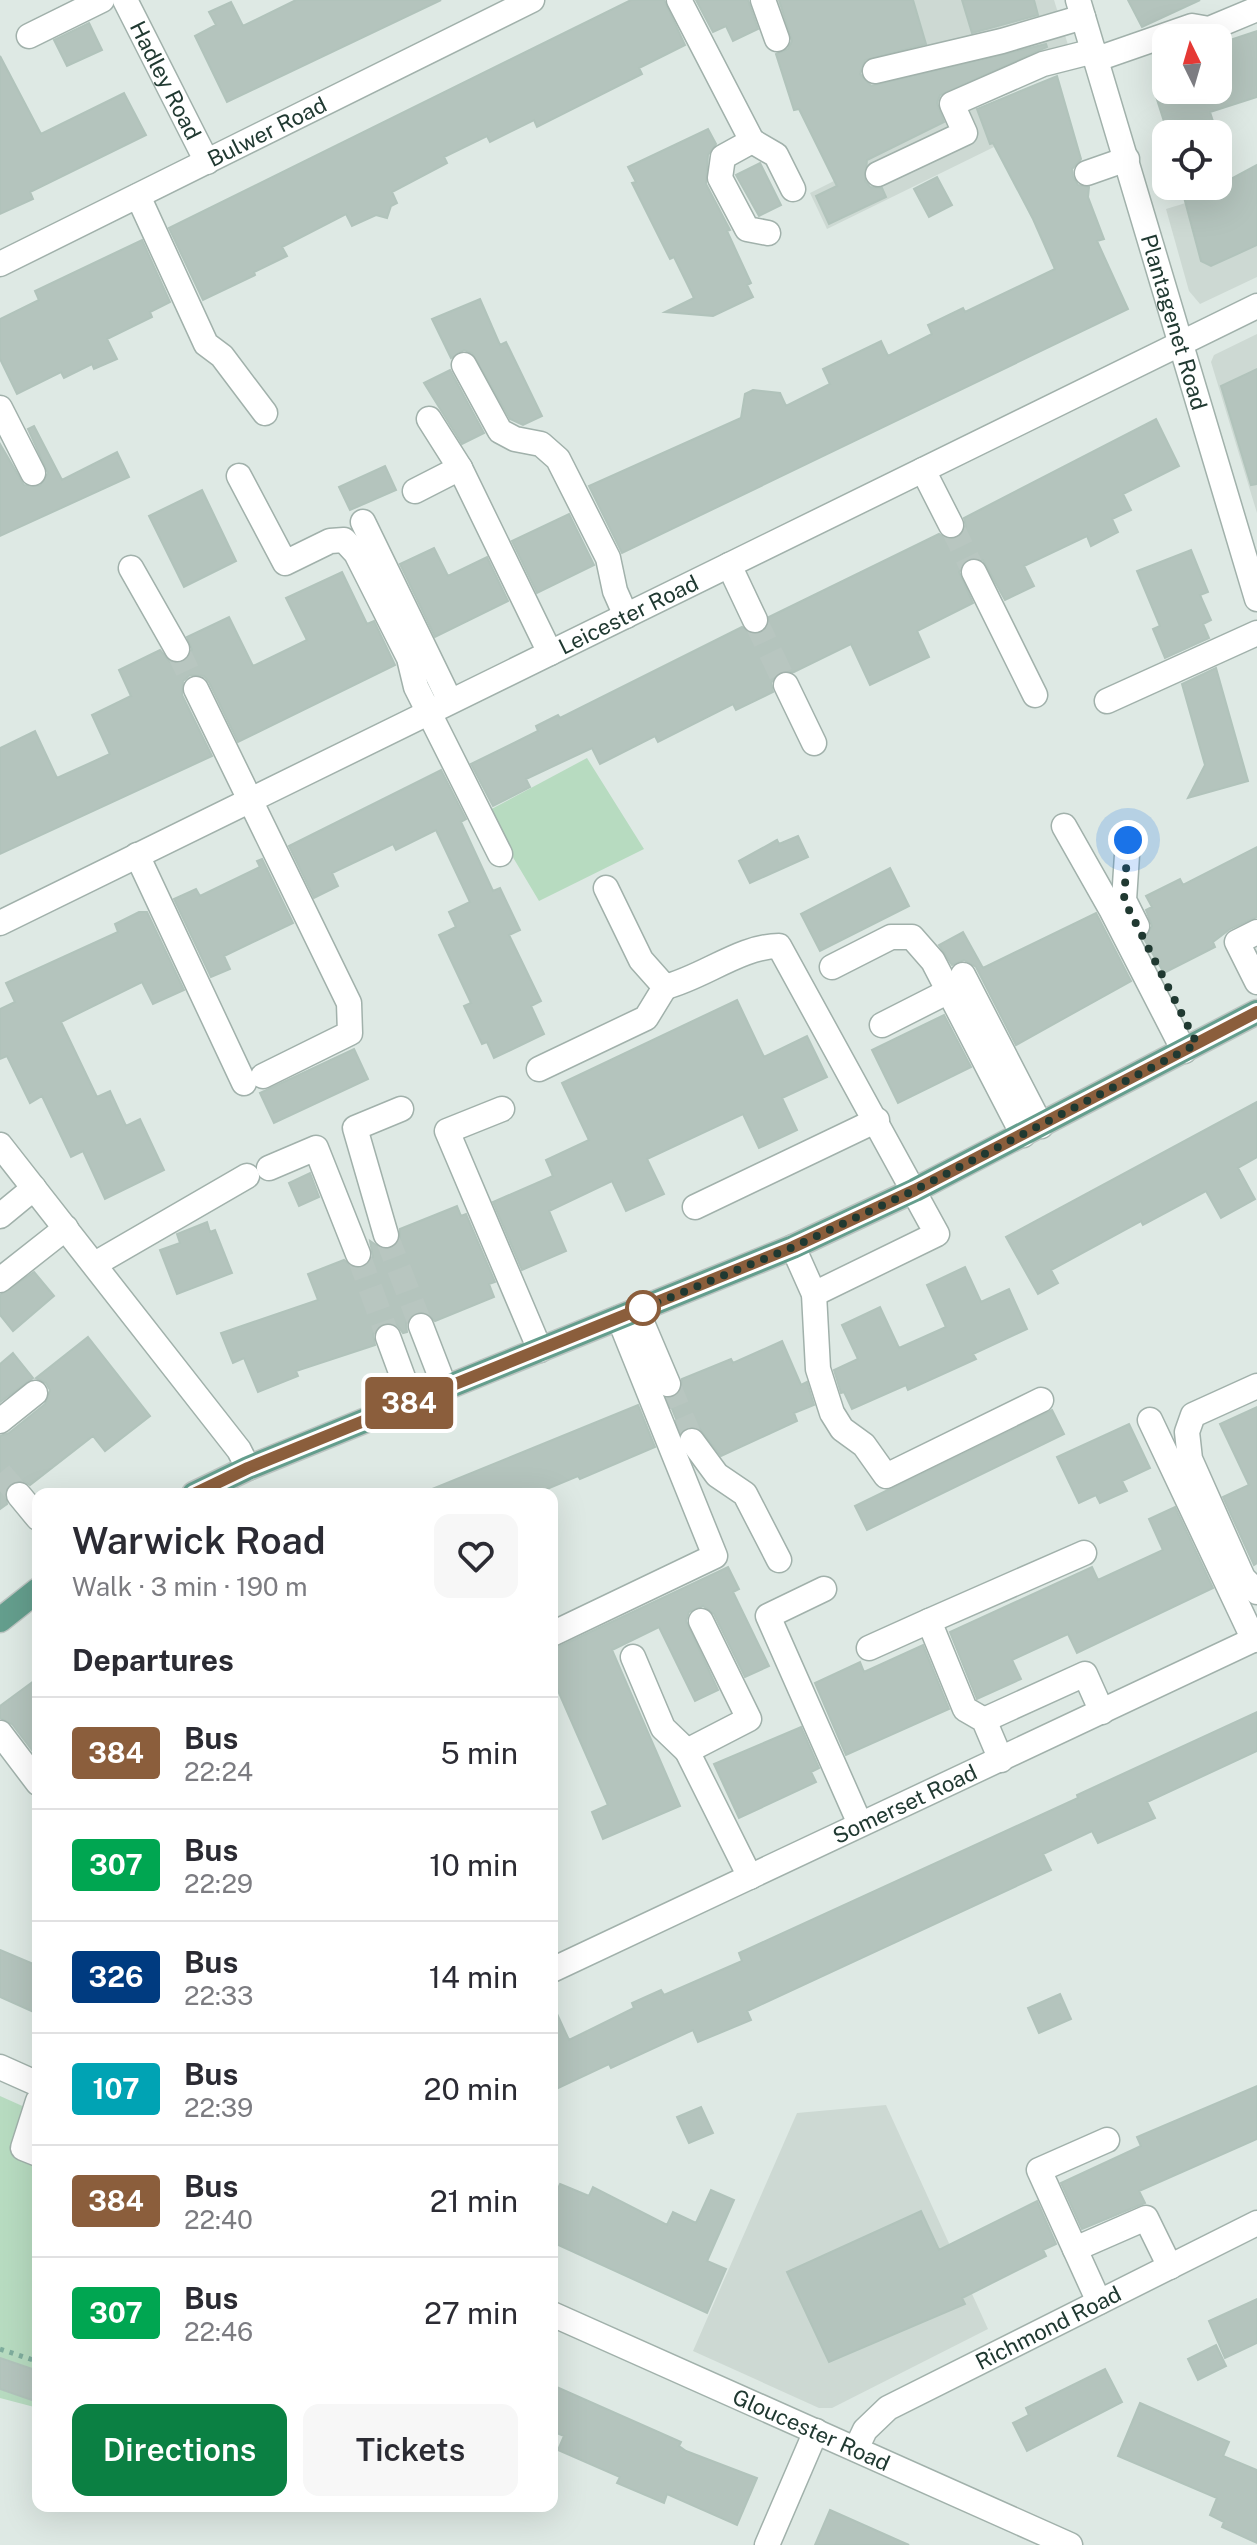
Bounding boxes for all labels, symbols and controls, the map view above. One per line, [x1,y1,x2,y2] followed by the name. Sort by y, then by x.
[125,17,207,144] street label: Hadley Road
[1152,24,1232,104] north arrow
[1152,24,1232,200] map controls
[203,91,331,172] street label: Bulwer Road
[1152,120,1232,200] button: locate
[1136,231,1213,413] street label: Plantagenet Road
[554,569,702,660] street label: Leicester Road
[1108,820,1148,860] your location
[626,1291,660,1325] unlabelled marker
[363,1377,455,1429] line badge: 384
[381,1386,437,1419] text: 384
[434,1514,518,1598] button: heart
[72,1518,326,1563] text: Warwick Road
[72,1571,307,1602] text: Walk · 3 min · 190 m
[72,1642,234,1678] text: Departures
[184,1720,238,1756] text: Bus
[441,1735,518,1771] text: 5 min
[88,1736,144,1769] text: 384
[184,1756,253,1787] text: 22:24
[829,1759,981,1849] street label: Somerset Road
[184,1832,238,1868] text: Bus
[429,1847,518,1883] text: 10 min
[89,1848,143,1881] text: 307
[184,1868,253,1899] text: 22:29
[184,1944,238,1980] text: Bus
[429,1959,518,1995] text: 14 min
[89,1960,143,1993] text: 326
[184,1980,253,2011] text: 22:33
[184,2056,238,2092] text: Bus
[424,2071,518,2107] text: 20 min
[92,2072,140,2105] text: 107
[184,2092,253,2123] text: 22:39
[184,2168,238,2204] text: Bus
[430,2183,518,2219] text: 21 min
[88,2184,144,2217] text: 384
[184,2204,253,2235] text: 22:40
[184,2280,238,2316] text: Bus
[971,2280,1125,2375] street label: Richmond Road
[424,2295,518,2331] text: 27 min
[89,2296,143,2329] text: 307
[184,2316,253,2347] text: 22:46
[729,2383,894,2476] street label: Gloucester Road
[72,2404,287,2496] button: Directions
[303,2404,518,2496] button: Tickets

